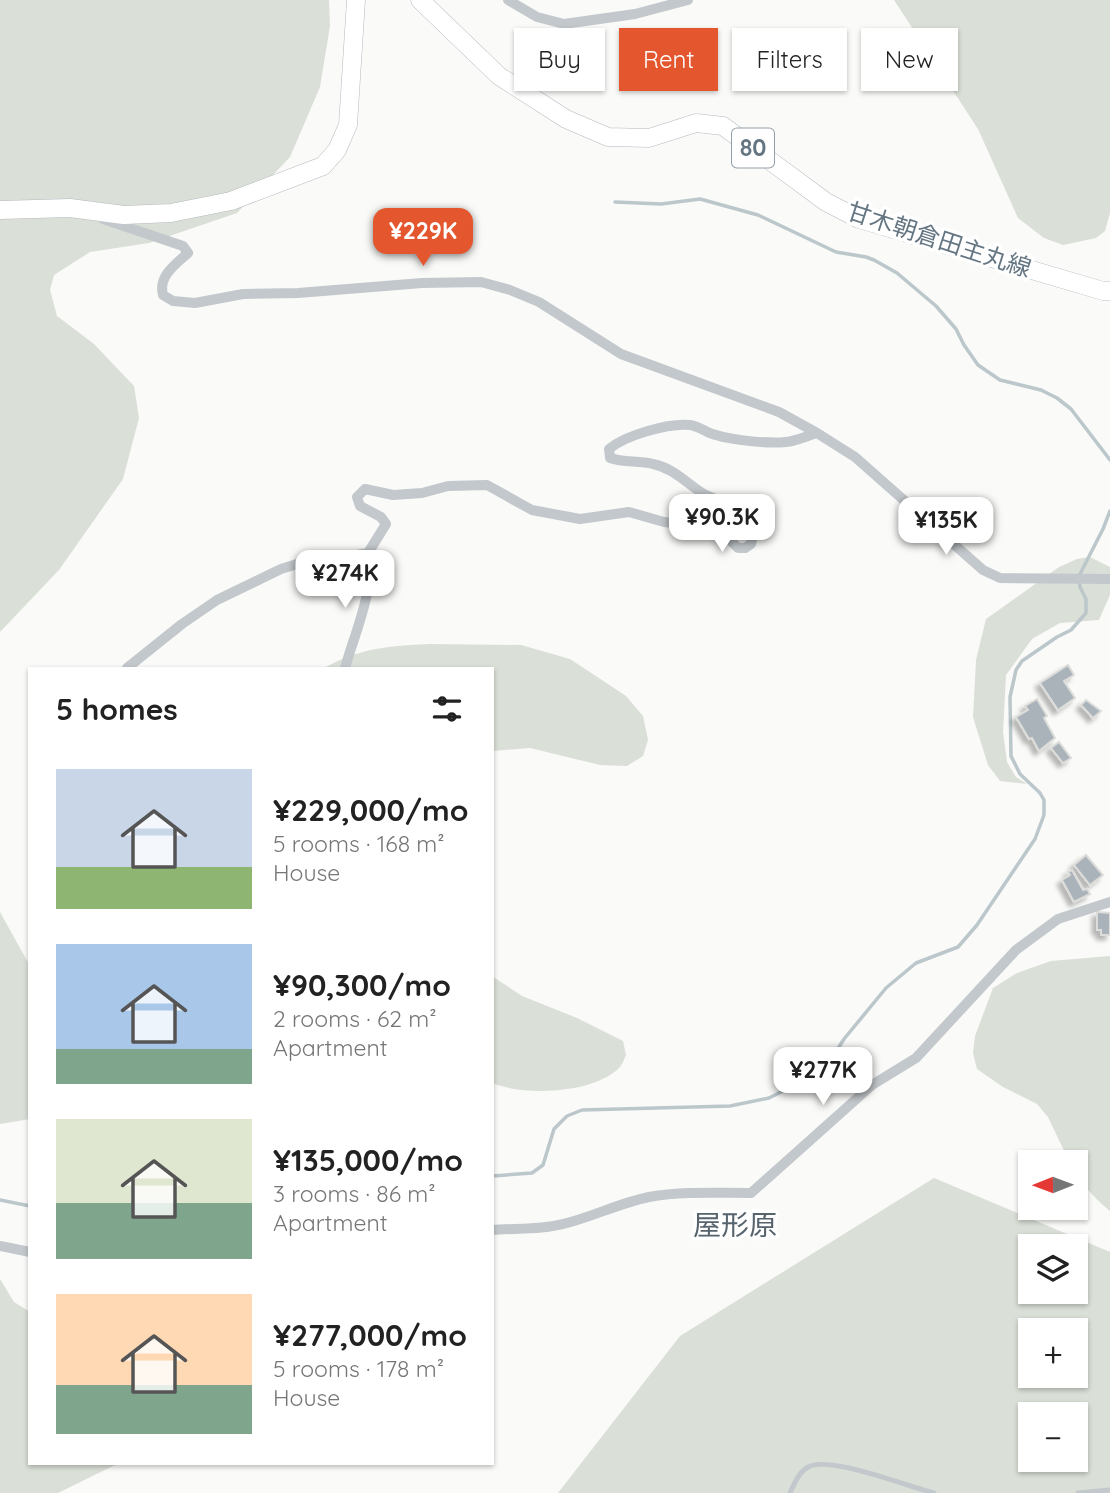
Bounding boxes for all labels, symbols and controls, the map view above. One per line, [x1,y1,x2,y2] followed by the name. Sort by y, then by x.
[514,28,605,91] chip: Buy
[619,28,718,91] chip: Rent
[732,28,847,91] chip: Filters
[861,28,958,91] chip: New
[732,128,774,168] road number: 80
[843,195,1035,283] street label: 甘木朝倉田主丸線
[374,208,472,268] pin: ¥229K
[389,216,457,245] text: ¥229K
[665,494,779,554] pin: ¥90.3K
[897,498,995,557] pin: ¥135K
[685,502,759,531] text: ¥90.3K
[914,505,978,534] text: ¥135K
[296,550,394,610] pin: ¥274K
[311,558,379,587] text: ¥274K
[56,690,178,728] text: 5 homes
[428,690,466,728] icon: filters
[273,791,468,829] text: ¥229,000/mo
[112,797,196,881] icon: home
[273,829,445,858] text: 5 rooms · 168 m²
[273,858,340,887] text: House
[273,966,451,1004] text: ¥90,300/mo
[112,972,196,1056] icon: home
[273,1004,437,1033] text: 2 rooms · 62 m²
[273,1033,387,1062] text: Apartment
[774,1048,872,1107] pin: ¥277K
[789,1055,857,1084] text: ¥277K
[273,1141,463,1179] text: ¥135,000/mo
[112,1147,196,1231] icon: home
[1018,1150,1088,1220] north arrow
[1018,1150,1088,1472] map controls
[273,1179,436,1208] text: 3 rooms · 86 m²
[693,1207,777,1242] district label: 屋形原
[273,1208,387,1237] text: Apartment
[1018,1234,1088,1304] button: layers
[273,1316,467,1354] text: ¥277,000/mo
[1018,1318,1088,1388] button: +
[112,1322,196,1406] icon: home
[273,1354,444,1383] text: 5 rooms · 178 m²
[273,1383,340,1412] text: House
[1018,1402,1088,1472] button: −

